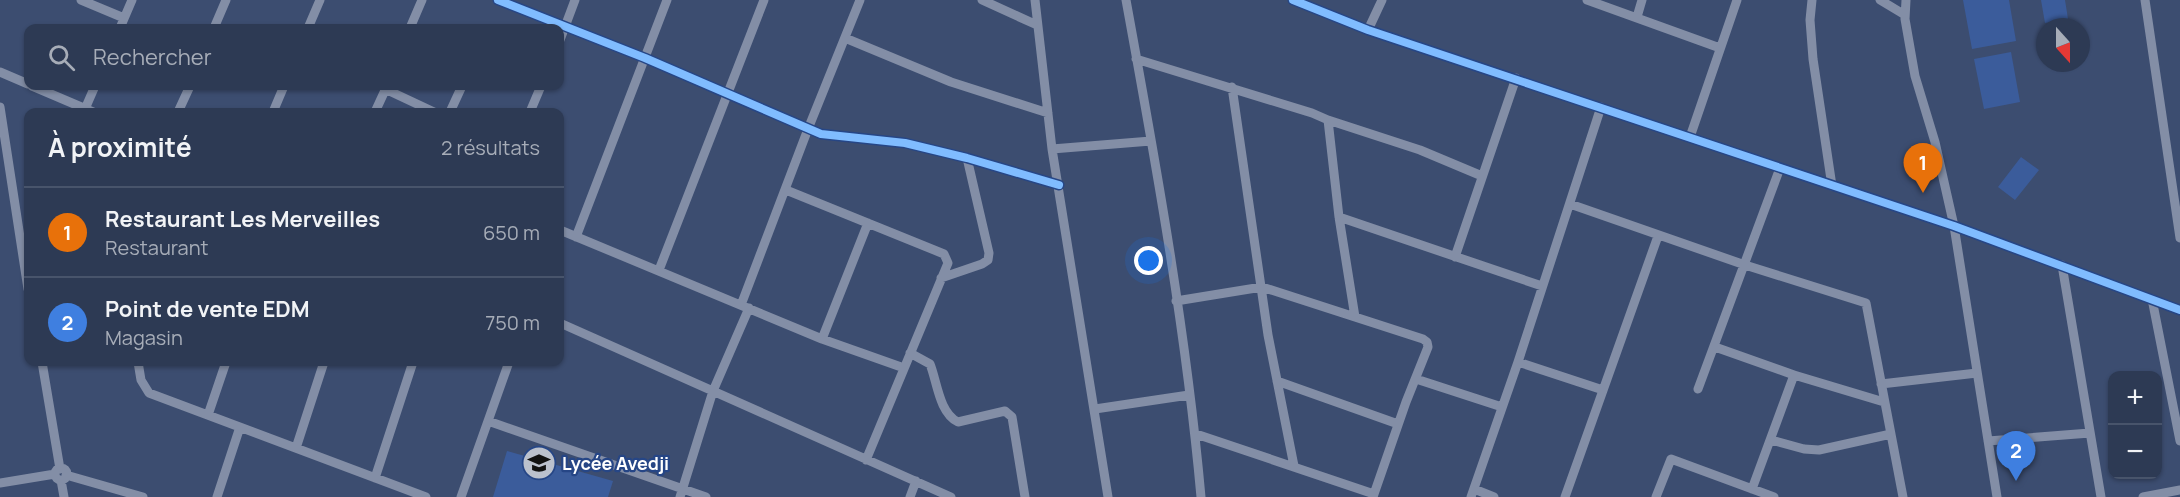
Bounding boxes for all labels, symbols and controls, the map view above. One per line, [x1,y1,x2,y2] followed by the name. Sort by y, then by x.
[2036,18,2090,72] north arrow
[24,24,564,90] search box
[45,41,78,74] icon: search
[93,42,212,72] text: Rechercher
[48,129,192,165] text: À proximité
[441,134,540,161] text: 2 résultats
[1904,144,1942,193] pin: 1
[105,204,380,234] text: Restaurant Les Merveilles
[63,219,72,246] text: 1
[483,219,540,246] text: 650 m
[105,234,209,261] text: Restaurant
[1134,246,1163,275] your location
[105,294,310,324] text: Point de vente EDM
[62,309,73,336] text: 2
[485,309,540,336] text: 750 m
[105,324,183,351] text: Magasin
[2108,371,2162,479] map controls
[2108,371,2162,425] button: +
[2108,425,2162,479] button: −
[1996,432,2036,481] pin: 2
[521,445,557,481] school or university icon: Lycée Avedji
[562,451,669,475] place label: Lycée Avedji

